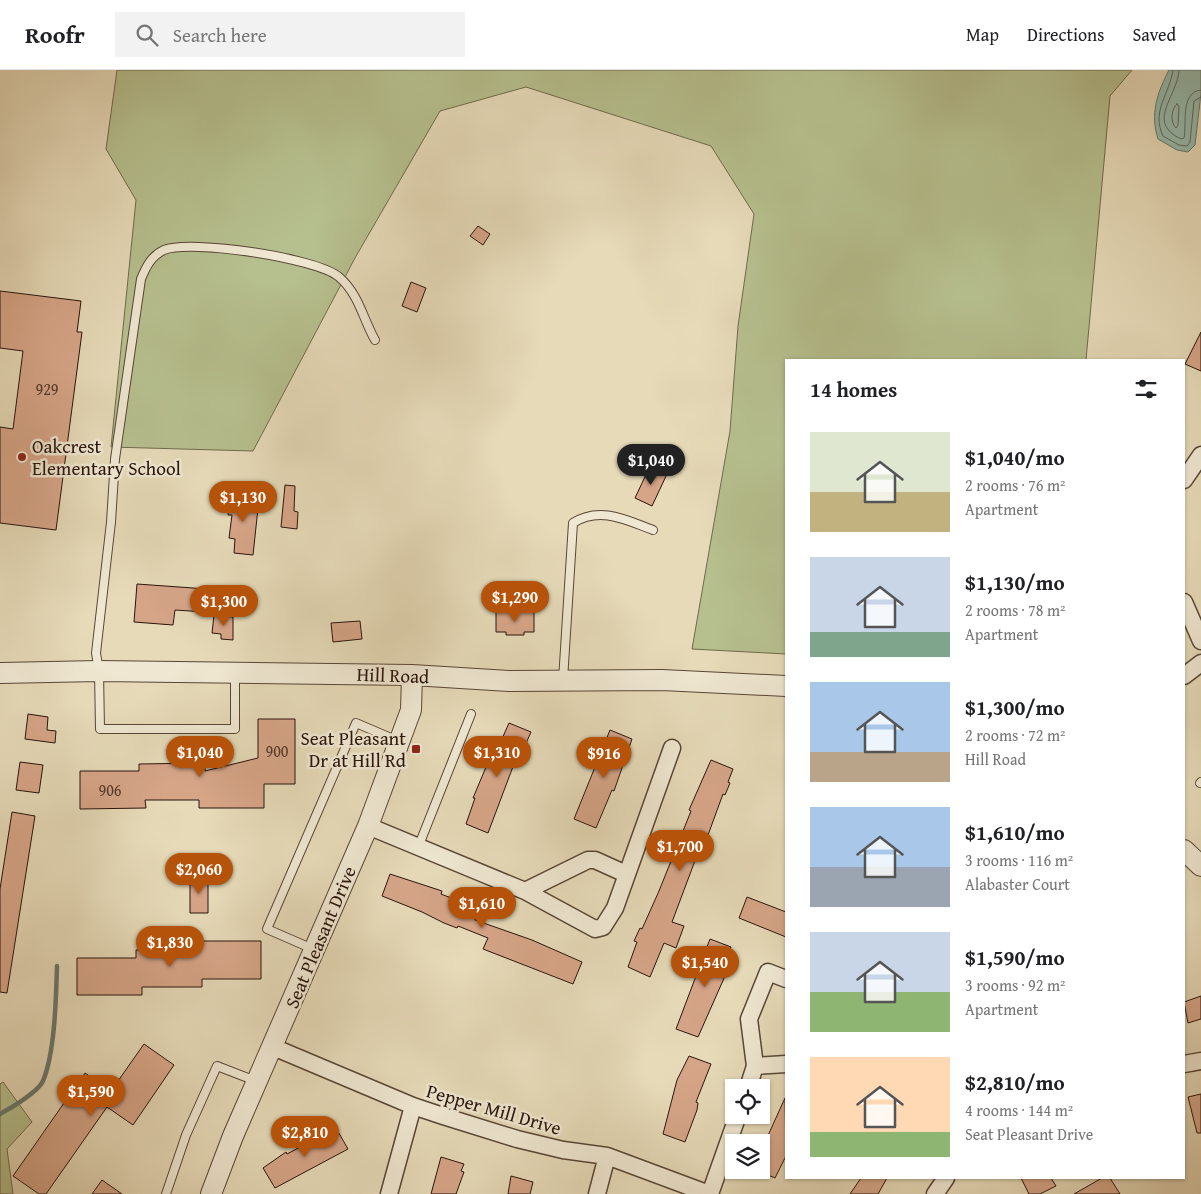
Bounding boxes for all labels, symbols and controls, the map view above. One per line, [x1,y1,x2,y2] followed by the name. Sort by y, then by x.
[115,12,465,57] search box
[25,17,85,52] text: Roofr
[133,21,161,49] icon: search
[173,21,267,49] text: Search here
[966,21,999,48] text: Map
[1027,21,1104,48] text: Directions
[1132,21,1176,48] text: Saved
[810,374,897,405] text: 14 homes
[1132,375,1160,403] icon: filters
[35,377,59,401] house number: 929
[32,432,181,482] place label: Oakcrest Elementary School
[965,442,1065,473] text: $1,040/mo
[610,444,692,486] pin: $1,040
[628,448,674,472] text: $1,040
[16,451,28,463] marker: Oakcrest Elementary School
[850,452,910,512] icon: home
[965,473,1065,497] text: 2 rooms · 76 m²
[202,480,284,523] pin: $1,130
[220,485,266,509] text: $1,130
[965,497,1038,521] text: Apartment
[965,567,1065,598] text: $1,130/mo
[850,577,910,637] icon: home
[474,580,556,623] pin: $1,290
[183,584,265,627] pin: $1,300
[492,585,538,609] text: $1,290
[201,589,247,613] text: $1,300
[965,598,1065,622] text: 2 rooms · 78 m²
[965,622,1038,646] text: Apartment
[356,660,431,690] street label: Hill Road
[965,692,1065,723] text: $1,300/mo
[850,702,910,762] icon: home
[965,723,1065,747] text: 2 rooms · 72 m²
[301,724,407,774] place label: Seat Pleasant Dr at Hill Rd
[159,736,241,778] pin: $1,040
[456,736,538,778] pin: $1,310
[574,736,634,779] pin: $916
[265,739,289,763] house number: 900
[177,740,223,764] text: $1,040
[474,740,520,764] text: $1,310
[587,741,621,765] text: $916
[410,743,422,755] marker: Seat Pleasant Dr at Hill Rd
[965,747,1026,771] text: Hill Road
[98,778,122,802] house number: 906
[965,817,1065,848] text: $1,610/mo
[850,827,910,887] icon: home
[639,830,721,872] pin: $1,700
[657,834,703,858] text: $1,700
[965,848,1073,872] text: 3 rooms · 116 m²
[158,852,240,895] pin: $2,060
[176,857,222,881] text: $2,060
[277,861,363,1013] street label: Seat Pleasant Drive
[965,872,1070,896] text: Alabaster Court
[441,886,523,929] pin: $1,610
[459,891,505,915] text: $1,610
[129,926,211,968] pin: $1,830
[147,930,193,954] text: $1,830
[965,942,1065,973] text: $1,590/mo
[664,946,746,988] pin: $1,540
[682,950,728,974] text: $1,540
[850,952,910,1012] icon: home
[965,973,1065,997] text: 3 rooms · 92 m²
[965,997,1038,1021] text: Apartment
[965,1067,1065,1098] text: $2,810/mo
[50,1074,132,1117] pin: $1,590
[423,1076,565,1142] street label: Pepper Mill Drive
[850,1077,910,1137] icon: home
[68,1079,114,1103] text: $1,590
[725,1079,770,1179] map controls
[725,1079,770,1124] button: locate
[965,1098,1073,1122] text: 4 rooms · 144 m²
[264,1116,346,1158] pin: $2,810
[282,1120,328,1144] text: $2,810
[965,1122,1093,1146] text: Seat Pleasant Drive
[725,1134,770,1179] button: layers

